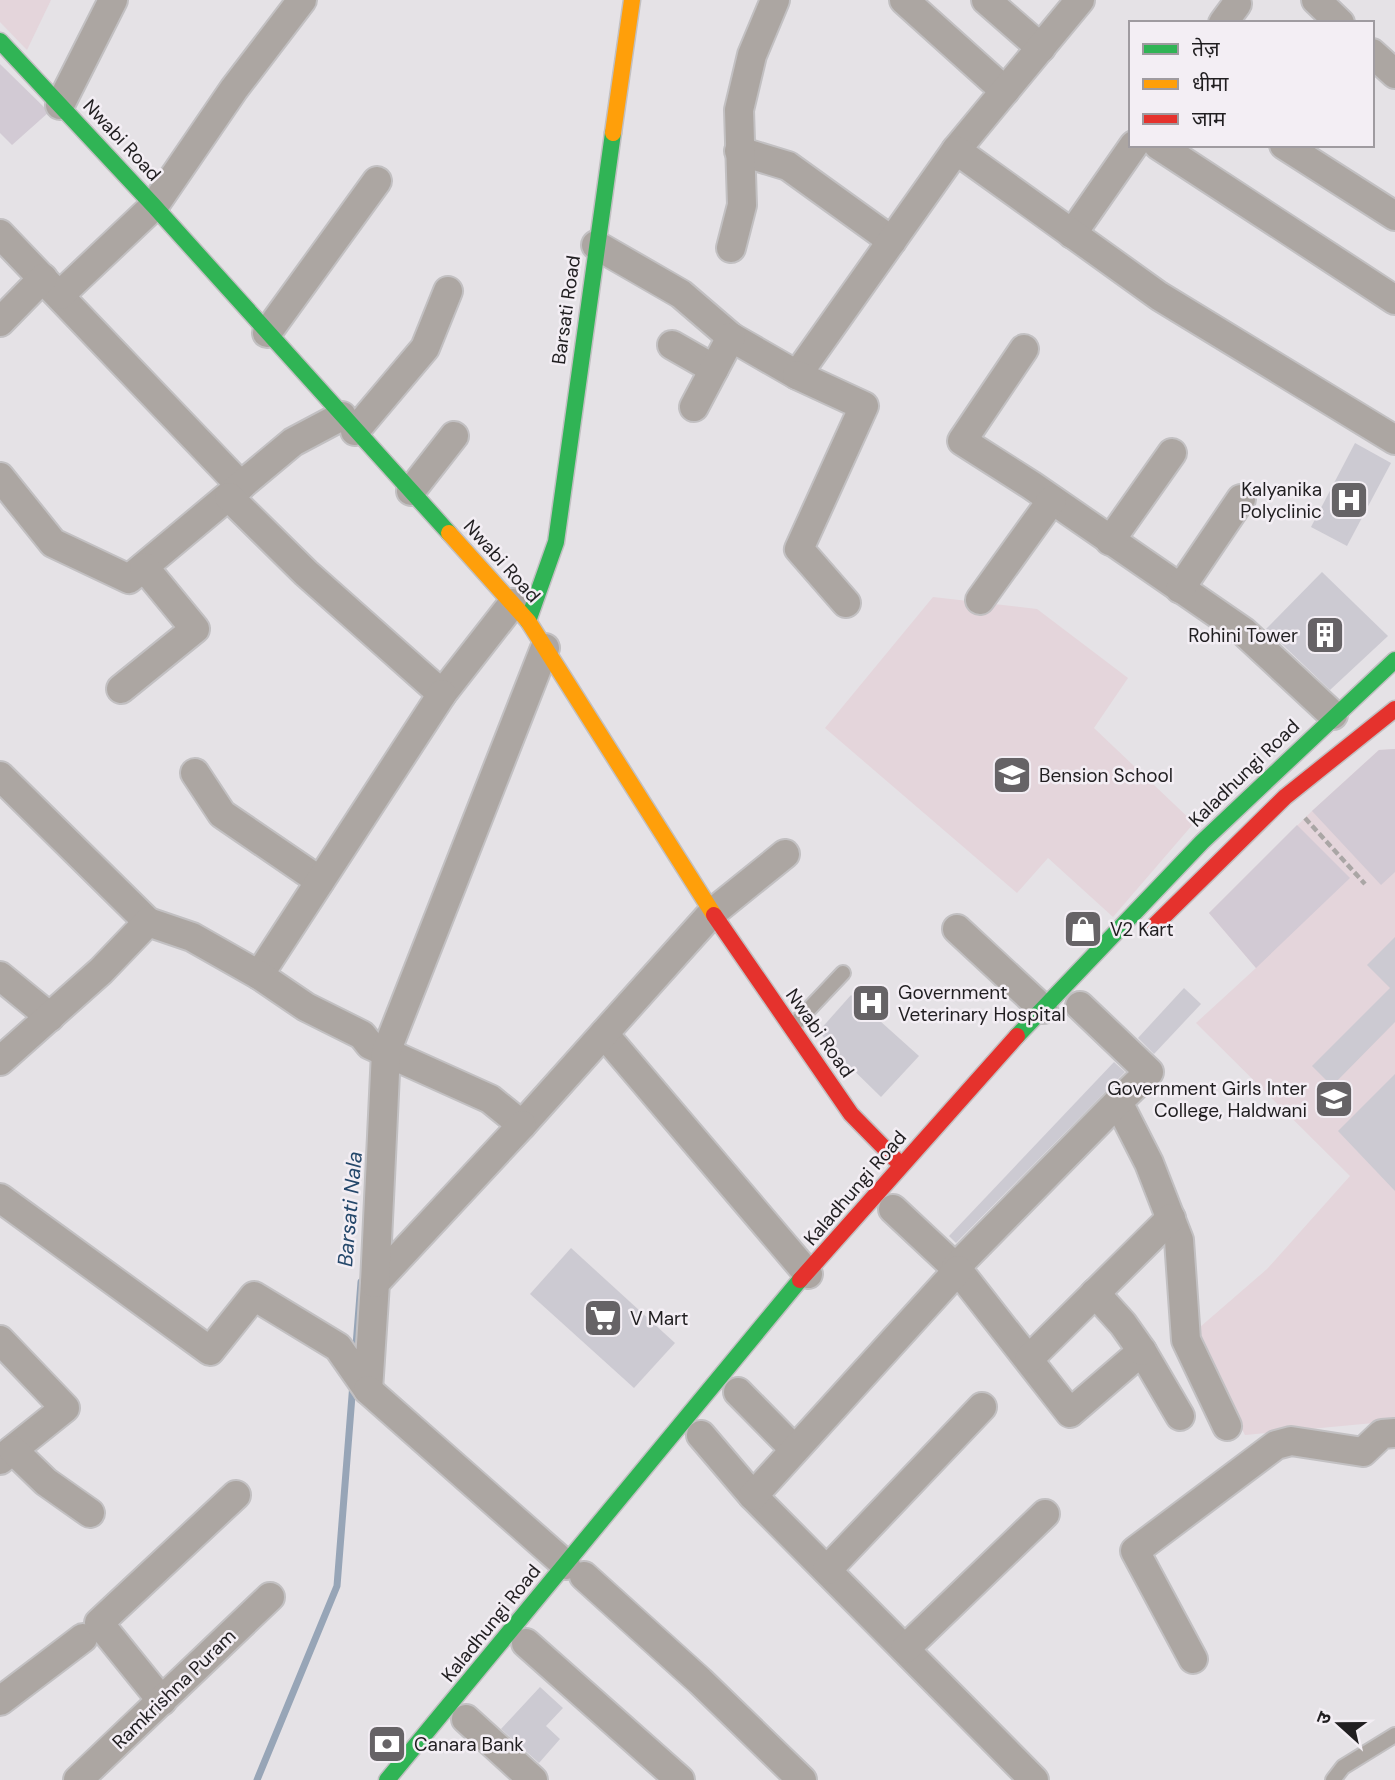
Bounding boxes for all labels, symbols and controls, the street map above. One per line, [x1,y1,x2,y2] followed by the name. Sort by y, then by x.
[1129,21,1374,147] legend
[1192,35,1220,63] text: तेज़
[1192,70,1229,98] text: धीमा
[78,94,166,186] street label: Nwabi Road
[1192,105,1226,133] text: जाम
[546,254,586,366] street label: Barsati Road
[1240,477,1322,524] place label: Kalyanika Polyclinic
[1328,479,1370,521] hospital icon: Kalyanika Polyclinic
[458,514,546,608] street label: Nwabi Road
[1304,614,1346,656] building icon: Rohini Tower
[1188,623,1298,648] place label: Rohini Tower
[1183,714,1305,832] street label: Kaladhungi Road
[991,754,1033,796] school or university icon: Bension School
[1039,763,1173,788] place label: Bension School
[1062,908,1104,950] shop icon: V2 Kart
[1110,917,1174,942] place label: V2 Kart
[898,980,1066,1027] place label: Government Veterinary Hospital
[850,982,892,1024] hospital icon: Government Veterinary Hospital
[780,983,860,1083] street label: Nwabi Road
[1107,1076,1307,1123] place label: Government Girls Inter College, Haldwani
[1313,1078,1355,1120] school or university icon: Government Girls Inter College, Haldwani
[798,1125,912,1251] street label: Kaladhungi Road
[331,1150,369,1268] water label: Barsati Nala
[582,1297,624,1339] supermarket icon: V Mart
[630,1306,689,1331] place label: V Mart
[436,1559,546,1687] street label: Kaladhungi Road
[107,1624,241,1754] street label: Ramkrishna Puram
[1304,1689,1374,1759] north arrow
[1310,1708,1338,1728] text: उ
[366,1723,408,1765] bank icon: Canara Bank
[414,1732,524,1757] place label: Canara Bank

